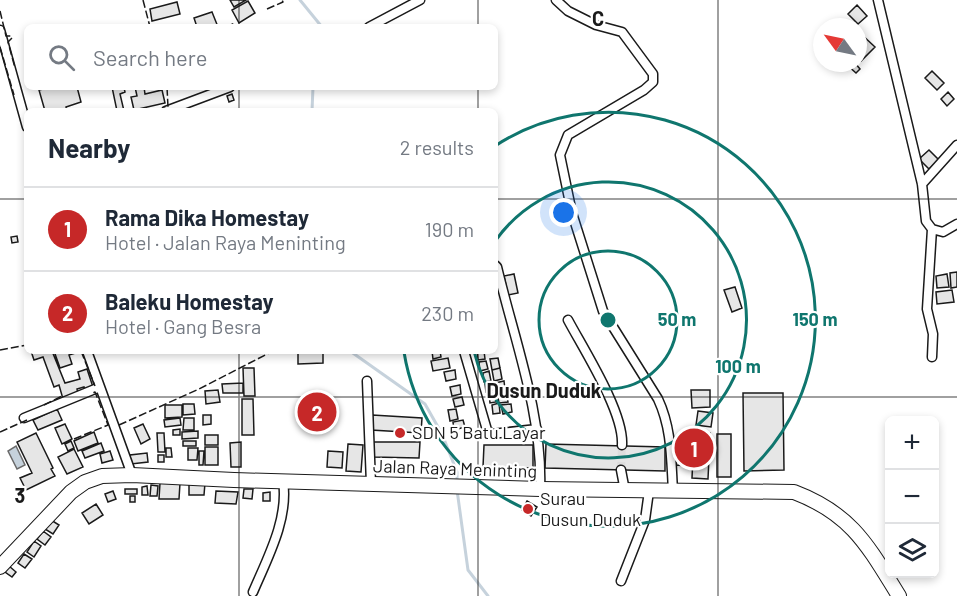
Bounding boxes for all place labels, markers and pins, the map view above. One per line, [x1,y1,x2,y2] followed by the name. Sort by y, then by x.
[598,310,618,330] centre of rings
[298,390,336,434] pin: 2
[412,421,546,443] place label: SDN 5 Batu Layar
[393,426,407,440] marker: SDN 5 Batu Layar
[674,426,714,470] pin: 1
[540,487,641,530] place label: Surau Dusun Duduk
[521,502,535,516] marker: Surau Dusun Duduk

